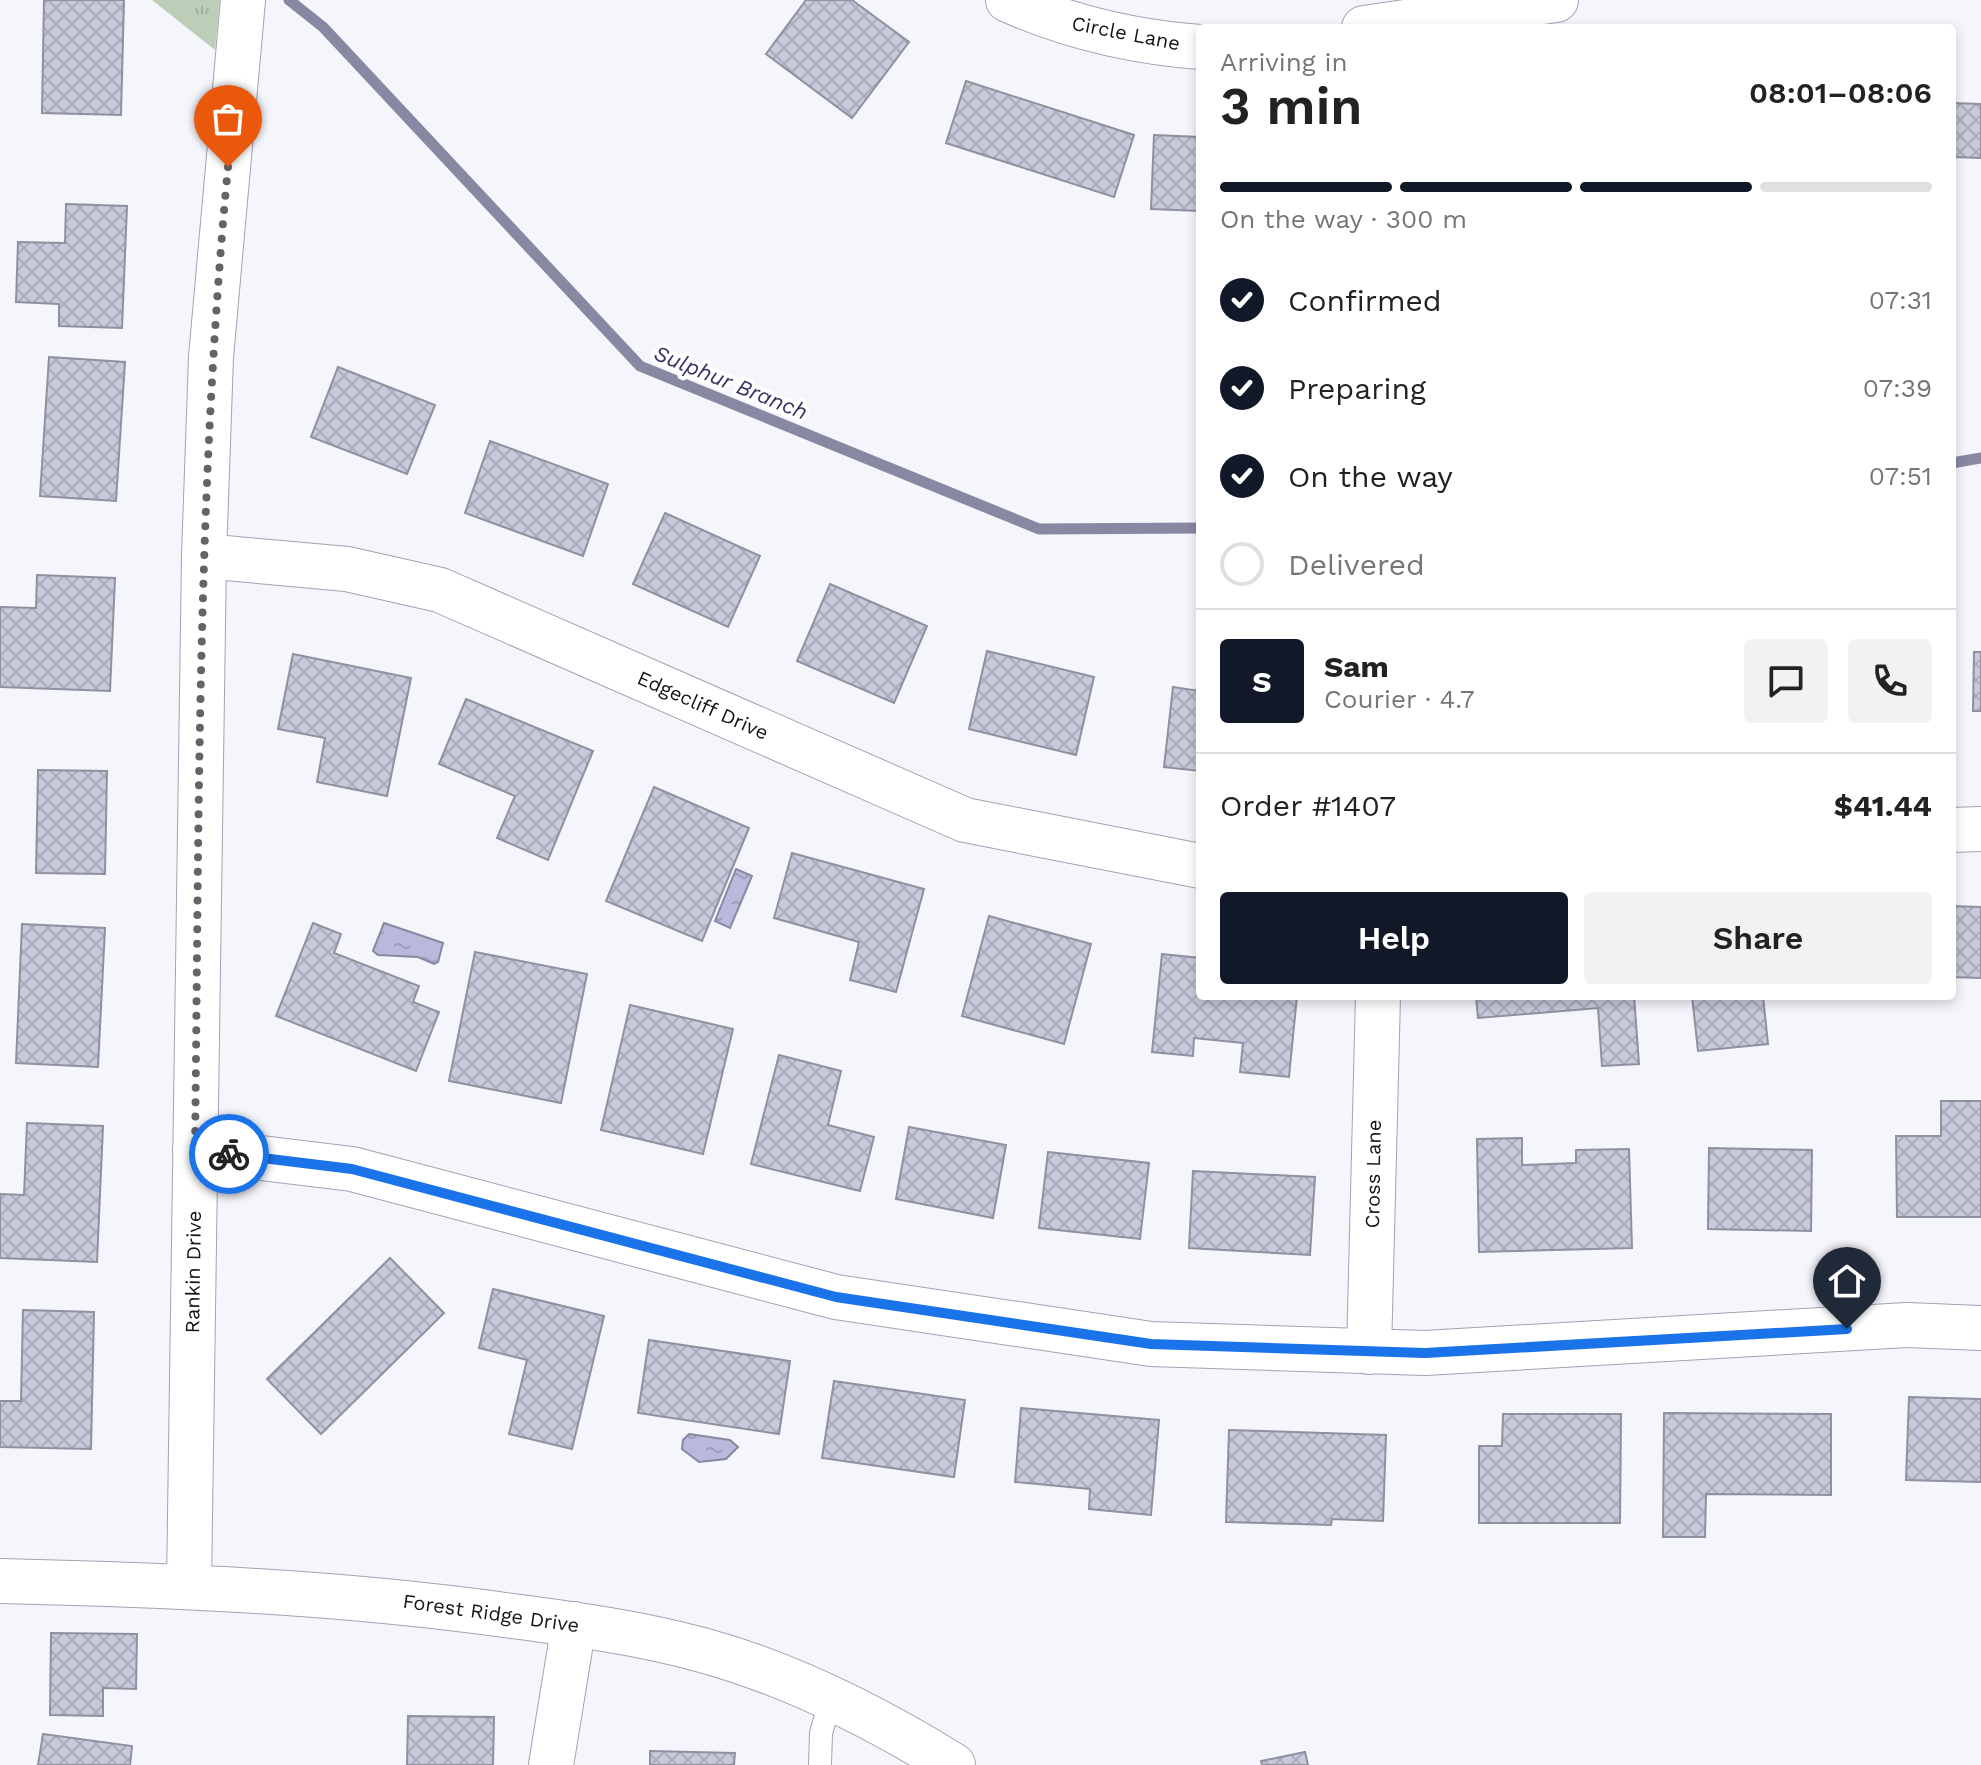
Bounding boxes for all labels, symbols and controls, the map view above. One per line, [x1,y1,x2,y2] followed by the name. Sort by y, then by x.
[1070,11,1182,55] street label: Circle Lane
[1220,47,1348,77] text: Arriving in
[1749,75,1932,110] text: 08:01–08:06
[1220,76,1363,137] text: 3 min
[194,85,262,167] pin
[206,97,250,141] icon: bag
[1220,204,1467,234] text: On the way · 300 m
[1220,278,1264,322] icon: check
[1288,283,1442,318] text: Confirmed
[1869,285,1932,315] text: 07:31
[650,340,811,425] water label: Sulphur Branch
[1220,366,1264,410] icon: check
[1288,371,1426,406] text: Preparing
[1863,373,1932,403] text: 07:39
[1220,454,1264,498] icon: check
[1288,459,1453,494] text: On the way
[1869,461,1932,491] text: 07:51
[1288,547,1425,582] text: Delivered
[1744,639,1828,723] button: chat
[1848,639,1932,723] button: phone
[1324,649,1389,684] text: Sam
[1252,664,1272,699] text: S
[634,665,772,745] street label: Edgecliff Drive
[1324,684,1474,714] text: Courier · 4.7
[1220,788,1396,823] text: Order #1407
[1834,788,1932,823] text: $41.44
[1220,892,1568,984] button: Help
[1584,892,1932,984] button: Share
[189,1114,269,1194] courier
[1360,1119,1386,1229] street label: Cross Lane
[207,1132,251,1176] icon: bike
[180,1210,206,1334] street label: Rankin Drive
[1813,1247,1881,1329] pin
[1825,1259,1869,1303] icon: home
[401,1589,581,1637] street label: Forest Ridge Drive

